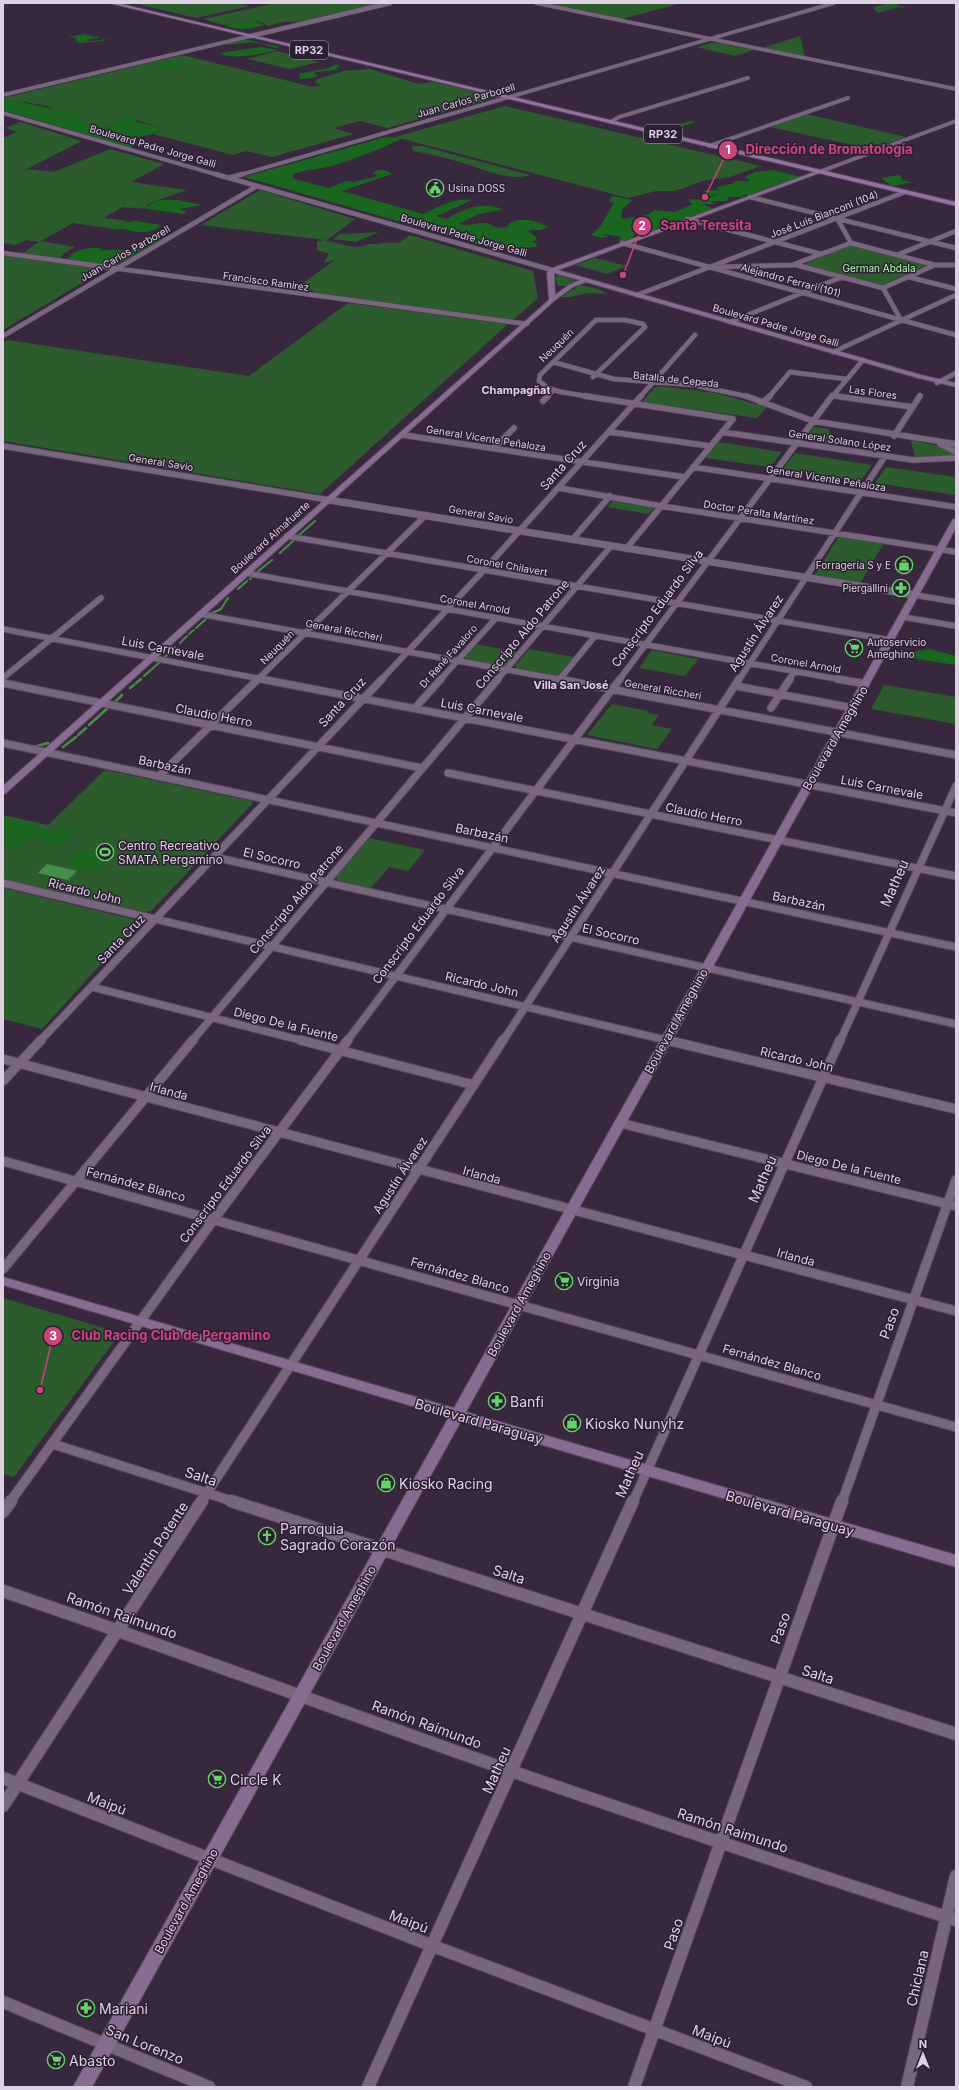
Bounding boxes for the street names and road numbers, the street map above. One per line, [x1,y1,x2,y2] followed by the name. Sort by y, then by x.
[290,41,328,59] road number: RP32
[416,80,516,120] street label: Juan Carlos Parborell
[88,122,218,170] street label: Boulevard Padre Jorge Galli
[644,125,682,143] road number: RP32
[768,188,880,240] street label: José Luis Bianconi (104)
[399,211,529,259] street label: Boulevard Padre Jorge Galli
[78,222,172,284] street label: Juan Carlos Parborell
[740,261,842,299] street label: Alejandro Ferrari (101)
[222,269,310,293] street label: Francisco Ramirez
[711,301,841,349] street label: Boulevard Padre Jorge Galli
[536,326,576,364] street label: Neuquén
[633,369,719,389] street label: Batalla de Cepeda
[848,383,898,401] street label: Las Flores
[425,423,547,453] street label: General Vicente Peñaloza
[788,427,892,453] street label: General Solano López
[536,437,590,493] street label: Santa Cruz
[128,451,194,473] street label: General Savio
[765,463,887,493] street label: General Vicente Peñaloza
[703,497,815,527] street label: Doctor Peralta Martínez
[228,498,312,576] street label: Boulevard Almafuerte
[448,502,514,526] street label: General Savio
[608,546,706,670] street label: Conscripto Eduardo Silva
[466,552,549,578] street label: Coronel Chilavert
[472,576,572,692] street label: Conscripto Aldo Patrone
[439,592,511,616] street label: Coronel Arnold
[726,592,786,674] street label: Agustín Álvarez
[305,617,383,643] street label: General Riccheri
[417,622,479,690] street label: Dr René Favaloro
[258,627,297,666] street label: Neuquén
[120,633,206,663] street label: Luis Carnevale
[770,651,842,675] street label: Coronel Arnold
[315,674,369,730] street label: Santa Cruz
[624,676,702,702] street label: General Riccheri
[799,683,871,793] street label: Boulevard Ameghino
[439,695,525,725] street label: Luis Carnevale
[174,700,254,730] street label: Claudio Herro
[137,752,193,778] street label: Barbazán
[839,772,925,802] street label: Luis Carnevale
[664,799,744,829] street label: Claudio Herro
[454,820,510,846] street label: Barbazán
[246,841,346,957] street label: Conscripto Aldo Patrone
[242,844,302,872] street label: El Socorro
[876,857,912,909] street label: Matheu
[369,863,467,987] street label: Conscripto Eduardo Silva
[548,863,608,945] street label: Agustín Álvarez
[47,875,123,907] street label: Ricardo John
[771,888,827,914] street label: Barbazán
[94,911,148,967] street label: Santa Cruz
[581,920,641,948] street label: El Socorro
[641,966,711,1076] street label: Boulevard Ameghino
[444,968,520,1000] street label: Ricardo John
[232,1004,340,1044] street label: Diego De la Fuente
[759,1043,835,1075] street label: Ricardo John
[148,1079,190,1103] street label: Irlanda
[176,1122,274,1246] street label: Conscripto Eduardo Silva
[370,1134,430,1216] street label: Agustín Álvarez
[795,1147,903,1187] street label: Diego De la Fuente
[744,1153,780,1205] street label: Matheu
[461,1163,503,1187] street label: Irlanda
[85,1164,187,1204] street label: Fernández Blanco
[775,1245,817,1269] street label: Irlanda
[484,1249,554,1359] street label: Boulevard Ameghino
[409,1254,511,1296] street label: Fernández Blanco
[875,1305,903,1341] street label: Paso
[721,1341,823,1383] street label: Fernández Blanco
[413,1395,545,1447] street label: Boulevard Paraguay
[611,1448,647,1500] street label: Matheu
[183,1463,219,1489] street label: Salta
[724,1487,856,1539] street label: Boulevard Paraguay
[119,1498,191,1598] street label: Valentín Potente
[491,1561,527,1587] street label: Salta
[309,1563,379,1673] street label: Boulevard Ameghino
[65,1588,179,1642] street label: Ramón Raimundo
[766,1610,794,1646] street label: Paso
[800,1661,836,1687] street label: Salta
[370,1696,484,1752] street label: Ramón Raimundo
[478,1744,514,1796] street label: Matheu
[85,1788,129,1818] street label: Maipú
[675,1804,791,1856] street label: Ramón Raimundo
[151,1846,221,1956] street label: Boulevard Ameghino
[387,1906,431,1936] street label: Maipú
[660,1916,686,1952] street label: Paso
[902,1948,932,2008] street label: Chiclana
[103,2021,187,2067] street label: San Lorenzo
[690,2021,734,2051] street label: Maipú

